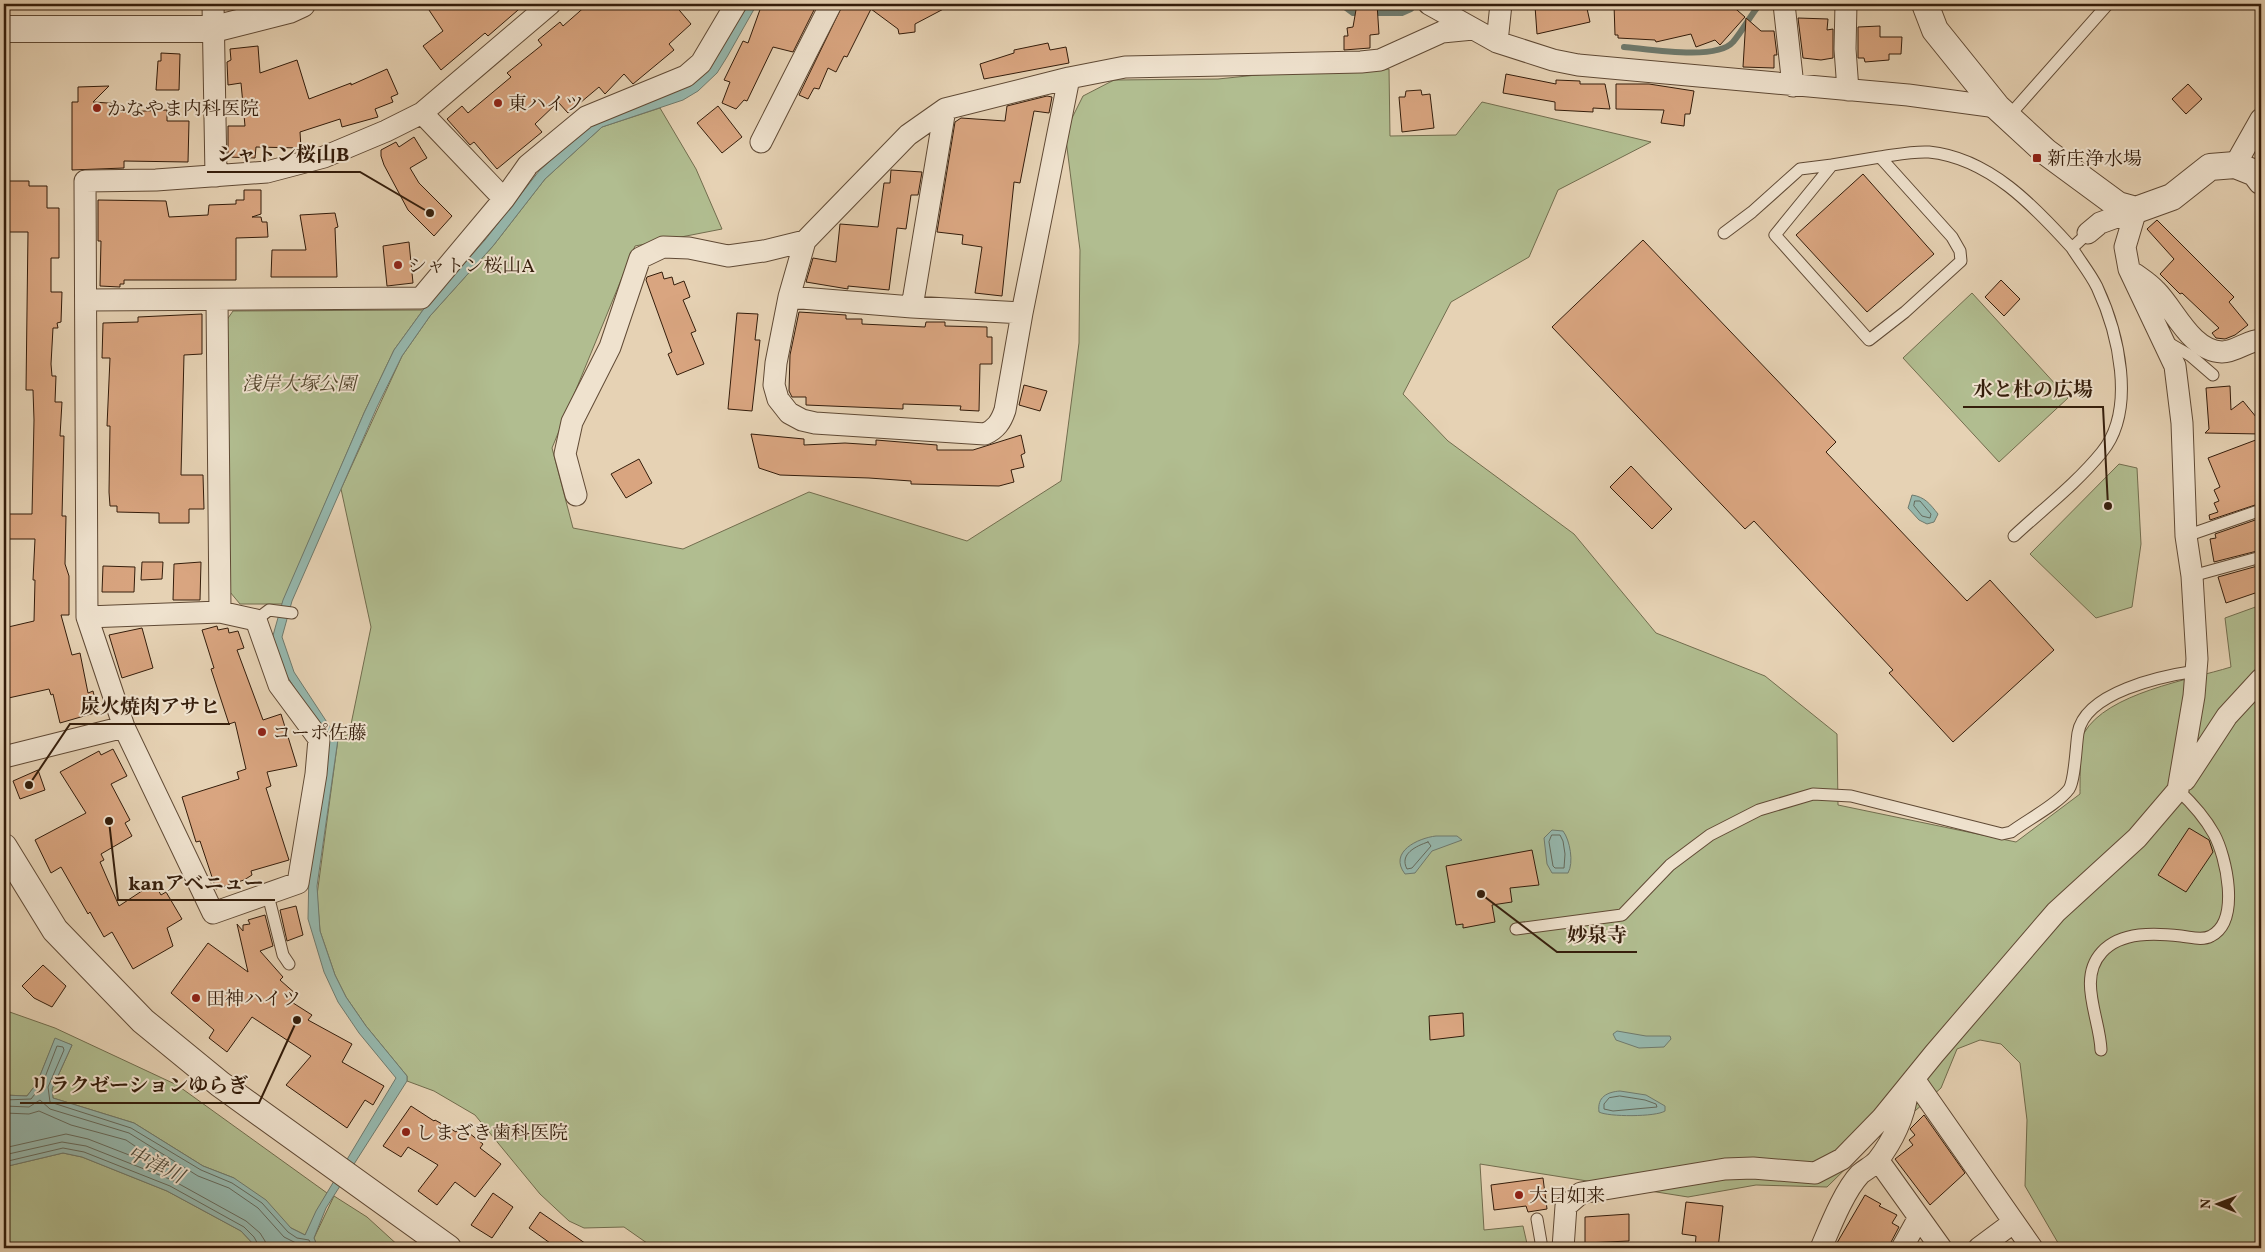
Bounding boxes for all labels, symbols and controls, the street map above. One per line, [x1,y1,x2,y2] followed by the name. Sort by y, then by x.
[508,92,584,118] place label: 東ハイツ
[107,97,259,123] place label: かなやま内科医院
[492,97,504,109] marker: 東ハイツ
[91,102,103,114] marker: かなやま内科医院
[207,137,360,172] callout: シャトン桜山B
[217,142,350,170] text: シャトン桜山B
[2047,147,2142,173] place label: 新庄浄水場
[2031,152,2043,164] marker: 新庄浄水場
[408,254,535,280] place label: シャトン桜山A
[392,259,404,271] marker: シャトン桜山A
[242,372,359,398] park label: 浅岸大塚公園
[1963,372,2103,407] callout: 水と杜の広場
[1973,377,2093,405] text: 水と杜の広場
[70,689,230,724] callout: 炭火焼肉アサヒ
[80,694,220,722] text: 炭火焼肉アサヒ
[272,721,367,747] place label: コーポ佐藤
[256,726,268,738] marker: コーポ佐藤
[118,865,275,900] callout: kanアベニュー
[128,871,264,899] text: kanアベニュー
[1557,917,1637,952] callout: 妙泉寺
[1567,923,1627,951] text: 妙泉寺
[206,987,301,1013] place label: 田神ハイツ
[190,992,202,1004] marker: 田神ハイツ
[20,1068,259,1103] callout: リラクゼーションゆらぎ
[30,1073,248,1101] text: リラクゼーションゆらぎ
[416,1121,568,1147] place label: しまざき歯科医院
[400,1126,412,1138] marker: しまざき歯科医院
[122,1140,190,1192] water label: 中津川
[2192,1180,2242,1230] north arrow
[1529,1184,1605,1210] place label: 大日如来
[1513,1189,1525,1201] marker: 大日如来
[2197,1199,2216,1209] text: N

